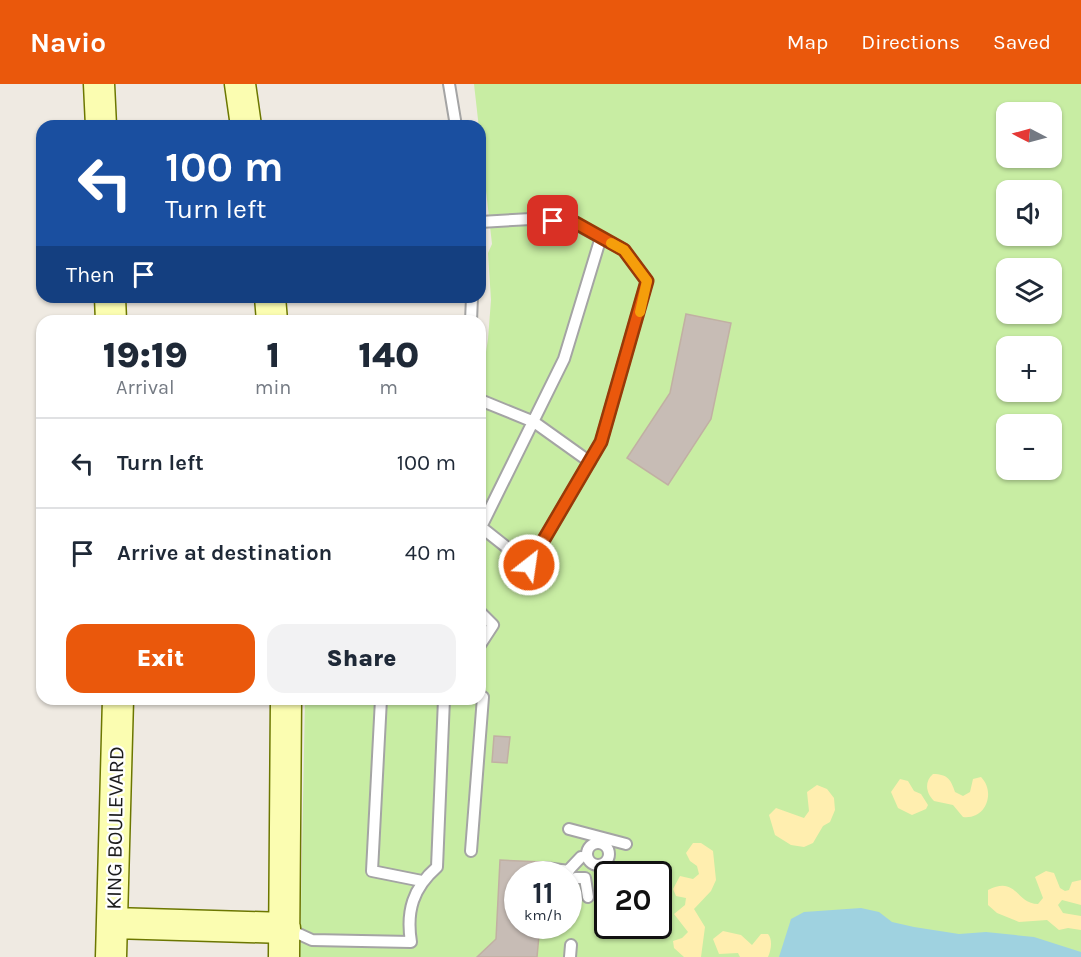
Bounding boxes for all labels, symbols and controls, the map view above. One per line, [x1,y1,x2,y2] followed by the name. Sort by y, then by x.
[30,26,106,59] text: Navio
[787,30,828,54] text: Map
[861,30,960,54] text: Directions
[993,30,1051,54] text: Saved
[996,102,1062,168] north arrow
[996,102,1062,480] map controls
[165,142,284,192] text: 100 m
[66,144,144,222] icon: left
[996,180,1062,246] button: sound
[165,193,266,225] text: Turn left
[527,195,578,246] pin
[536,204,569,237] icon: arrive
[127,258,160,291] icon: arrive
[996,258,1062,324] button: layers
[66,262,115,288] text: Then
[103,334,188,376] text: 19:19
[266,334,280,376] text: 1
[358,334,419,376] text: 140
[996,336,1062,402] button: +
[116,376,175,399] text: Arrival
[255,376,291,399] text: min
[379,376,398,399] text: m
[996,414,1062,480] button: −
[66,447,99,480] icon: left
[117,450,204,476] text: Turn left
[397,450,456,476] text: 100 m
[497,533,561,597] position arrow
[66,537,99,570] icon: arrive
[117,540,332,566] text: Arrive at destination
[405,540,456,566] text: 40 m
[66,624,255,693] button: Exit
[267,624,456,693] button: Share
[102,746,128,910] street label: KING BOULEVARD
[594,861,672,939] speed limit sign: 20
[532,875,554,911] text: 11
[524,906,562,924] text: km/h

